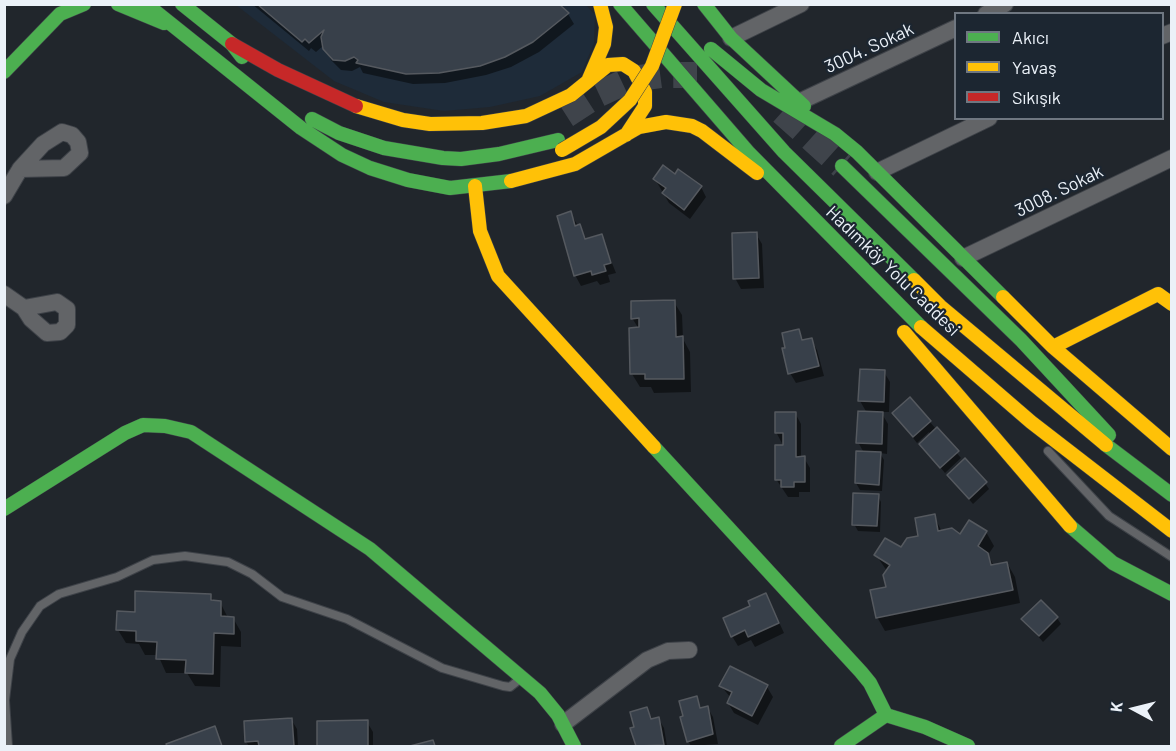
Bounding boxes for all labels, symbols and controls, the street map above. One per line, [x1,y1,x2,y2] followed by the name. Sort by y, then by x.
[954,12,1164,120] legend
[821,18,917,78] street label: 3004. Sokak
[1012,26,1049,48] text: Akıcı
[1012,56,1057,78] text: Yavaş
[1012,86,1061,108] text: Sıkışık
[1012,160,1106,222] street label: 3008. Sokak
[821,201,965,341] street label: Hadımköy Yolu Caddesi
[1104,679,1164,739] north arrow
[1106,701,1126,713] text: K

